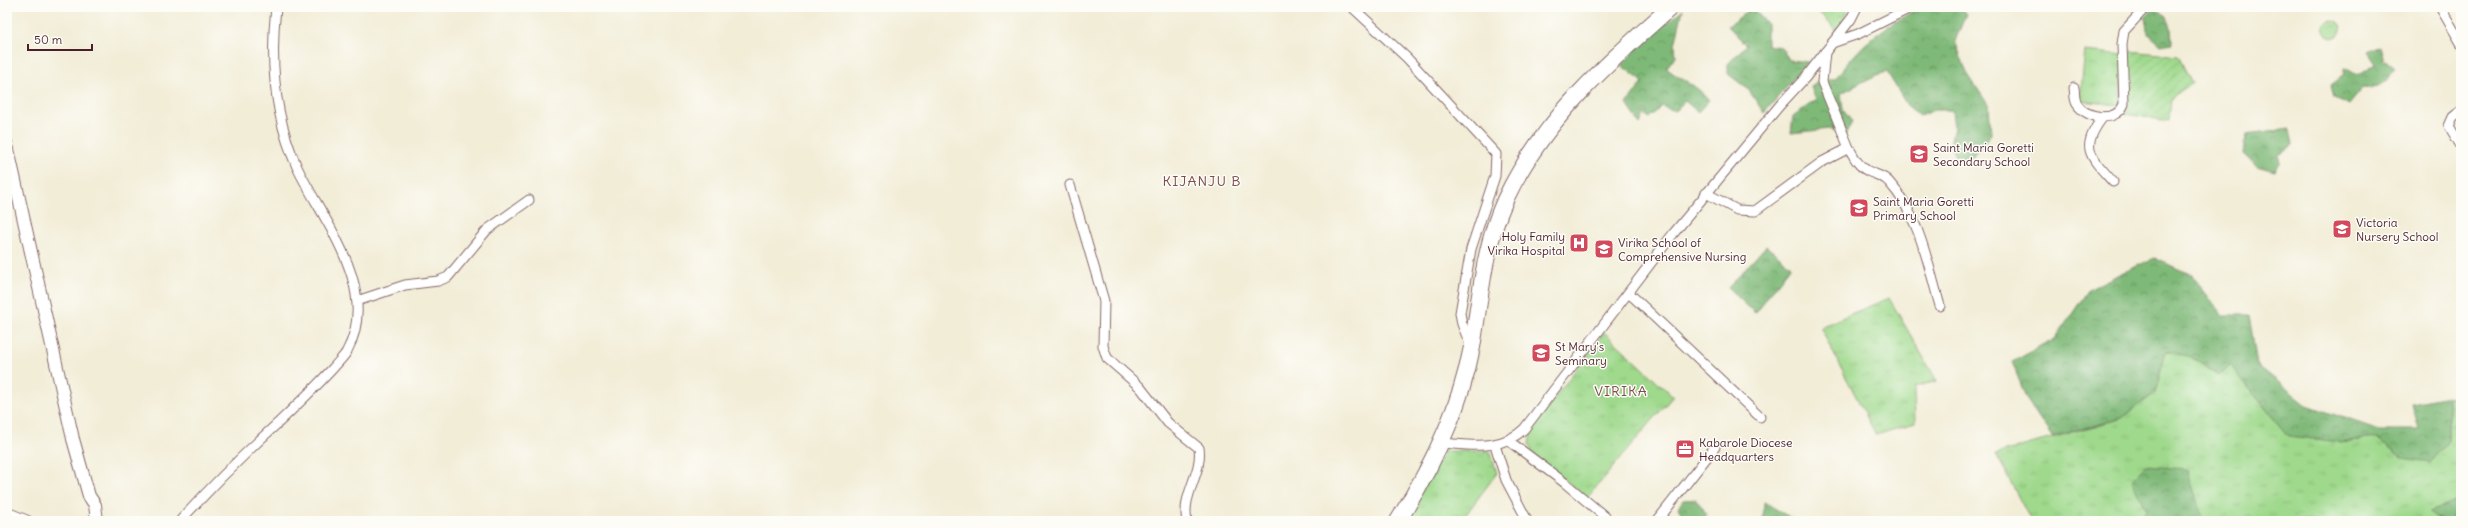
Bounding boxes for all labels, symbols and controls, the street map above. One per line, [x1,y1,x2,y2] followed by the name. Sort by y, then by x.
[28,26,92,52] scale bar
[34,32,63,47] text: 50 m
[1933,140,2034,169] place label: Saint Maria Goretti Secondary School
[1908,143,1930,165] school or university icon: Saint Maria Goretti Secondary School
[1163,172,1241,190] district label: KIJANJU B
[1873,194,1974,223] place label: Saint Maria Goretti Primary School
[1848,197,1870,219] school or university icon: Saint Maria Goretti Primary School
[2356,215,2439,244] place label: Victoria Nursery School
[2331,218,2353,240] school or university icon: Victoria Nursery School
[1488,229,1565,258] place label: Holy Family Virika Hospital
[1568,232,1590,254] hospital icon: Holy Family Virika Hospital
[1618,235,1746,264] place label: Virika School of Comprehensive Nursing
[1593,238,1615,260] school or university icon: Virika School of Comprehensive Nursing
[1555,339,1607,368] place label: St Mary's Seminary
[1530,342,1552,364] school or university icon: St Mary's Seminary
[1594,382,1648,400] district label: VIRIKA
[1699,435,1792,464] place label: Kabarole Diocese Headquarters
[1674,438,1696,460] office icon: Kabarole Diocese Headquarters

